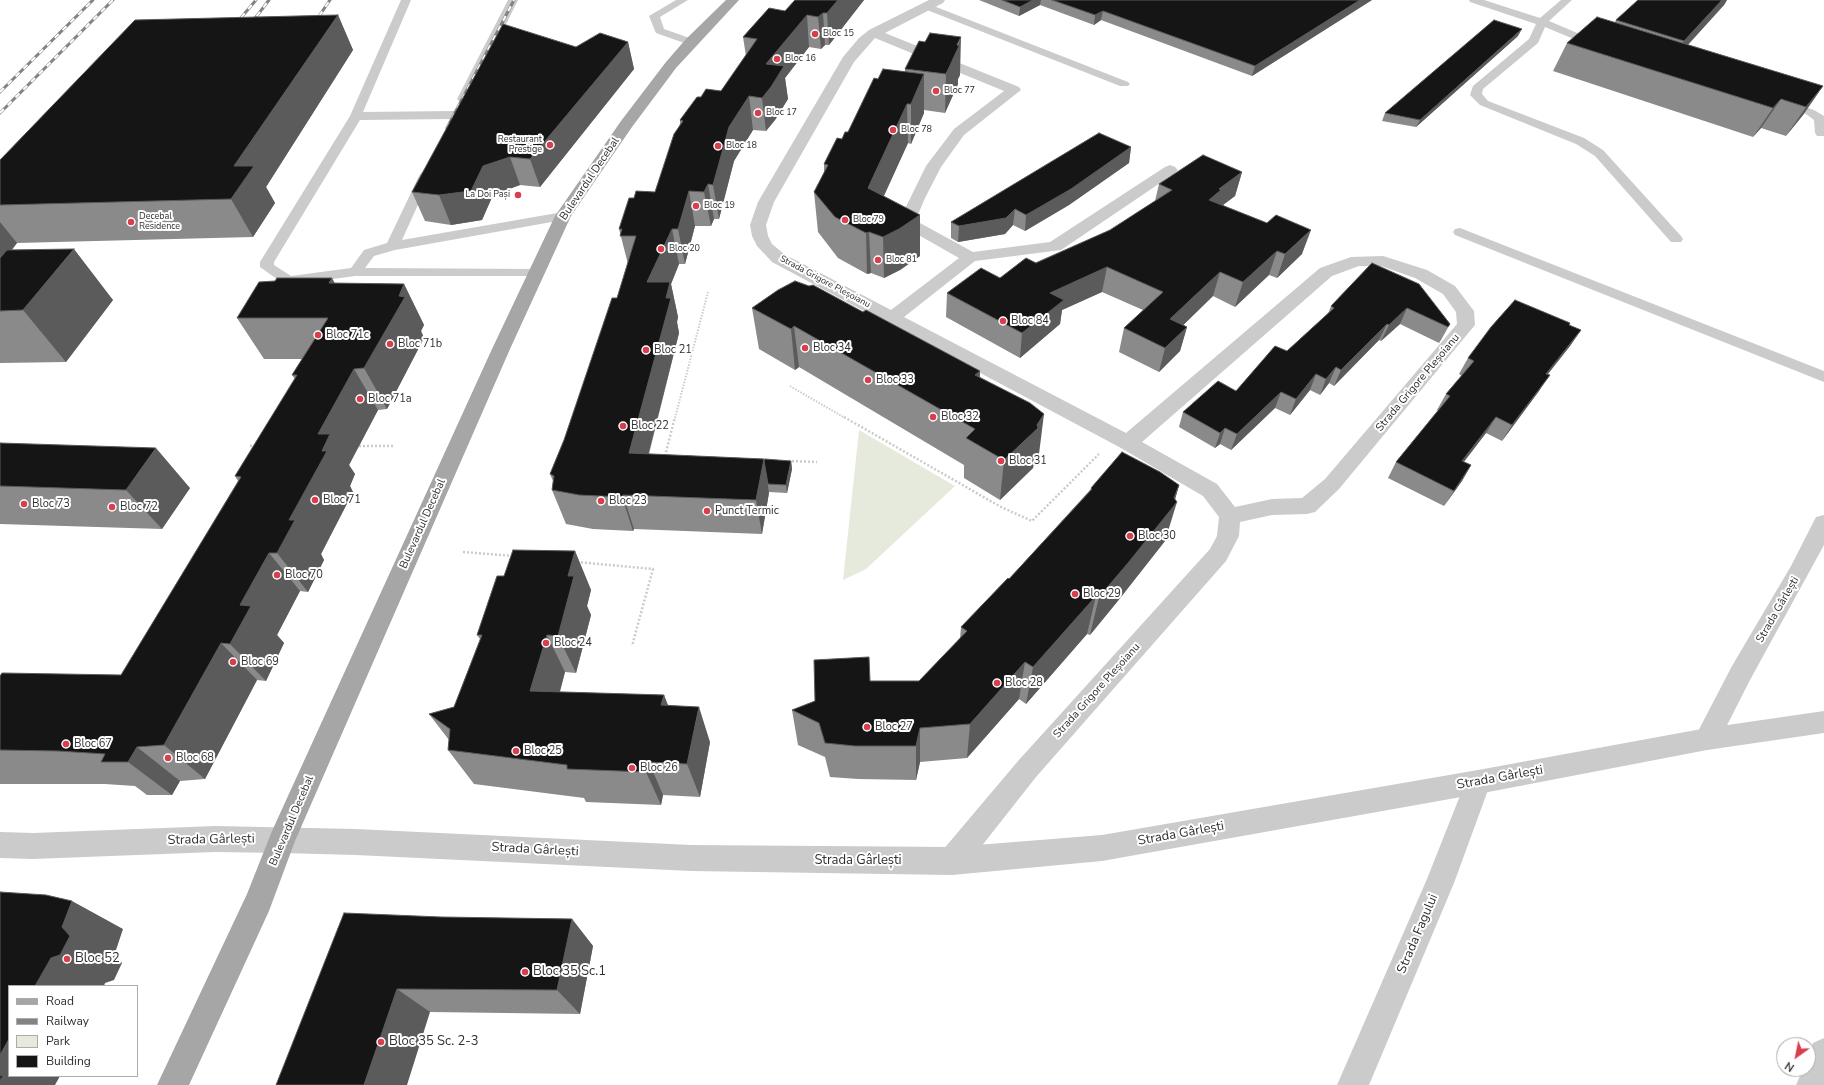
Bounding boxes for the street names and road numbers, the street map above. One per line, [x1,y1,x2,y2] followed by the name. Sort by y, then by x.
[557,135,623,223] street label: Bulevardul Decebal
[778,254,872,310] street label: Strada Grigore Pleșoianu
[1373,332,1463,434] street label: Strada Grigore Pleșoianu
[397,477,449,571] street label: Bulevardul Decebal
[1754,575,1802,645] street label: Strada Gârlești
[1051,641,1143,741] street label: Strada Grigore Pleșoianu
[1456,763,1544,793] street label: Strada Gârlești
[267,774,317,868] street label: Bulevardul Decebal
[1137,819,1225,849] street label: Strada Gârlești
[167,831,255,849] street label: Strada Gârlești
[491,840,579,860] street label: Strada Gârlești
[814,853,902,869] street label: Strada Gârlești
[1394,892,1442,976] street label: Strada Fagului

